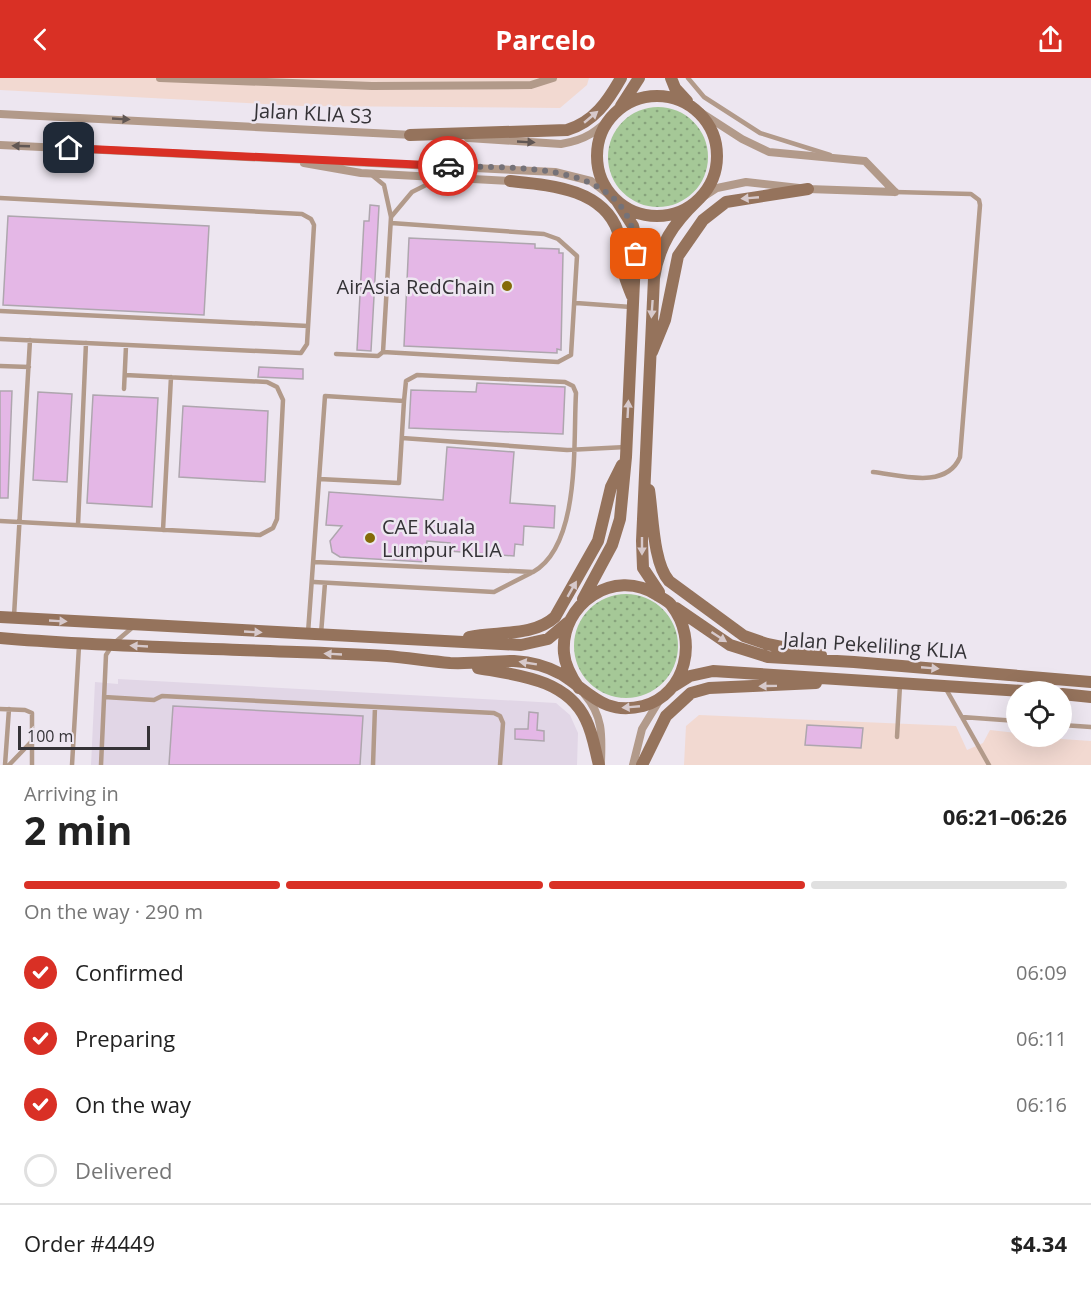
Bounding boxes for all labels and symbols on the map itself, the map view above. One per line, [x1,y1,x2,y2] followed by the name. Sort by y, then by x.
[251,96,373,130] street label: Jalan KLIA S3
[583,111,599,124] one-way arrow
[112,114,131,124] one-way arrow
[43,122,94,173] pin
[418,136,478,196] courier
[516,137,535,146] one-way arrow
[11,142,30,151] one-way arrow
[741,193,760,203] one-way arrow
[610,228,661,279] pin
[336,273,495,300] place label: AirAsia RedChain
[500,279,514,293] marker: AirAsia RedChain
[647,299,657,318] one-way arrow
[624,400,633,419] one-way arrow
[382,513,502,563] place label: CAE Kuala Lumpur KLIA
[363,531,377,545] marker: CAE Kuala Lumpur KLIA
[637,536,647,555] one-way arrow
[567,581,578,597] one-way arrow
[49,616,68,625] one-way arrow
[780,625,968,665] street label: Jalan Pekeliling KLIA
[244,627,263,636] one-way arrow
[711,632,727,643] one-way arrow
[129,641,148,650] one-way arrow
[324,650,343,659] one-way arrow
[518,659,537,668] one-way arrow
[921,663,940,673] one-way arrow
[758,681,777,691] one-way arrow
[621,702,640,712] one-way arrow
[18,723,150,750] scale bar

